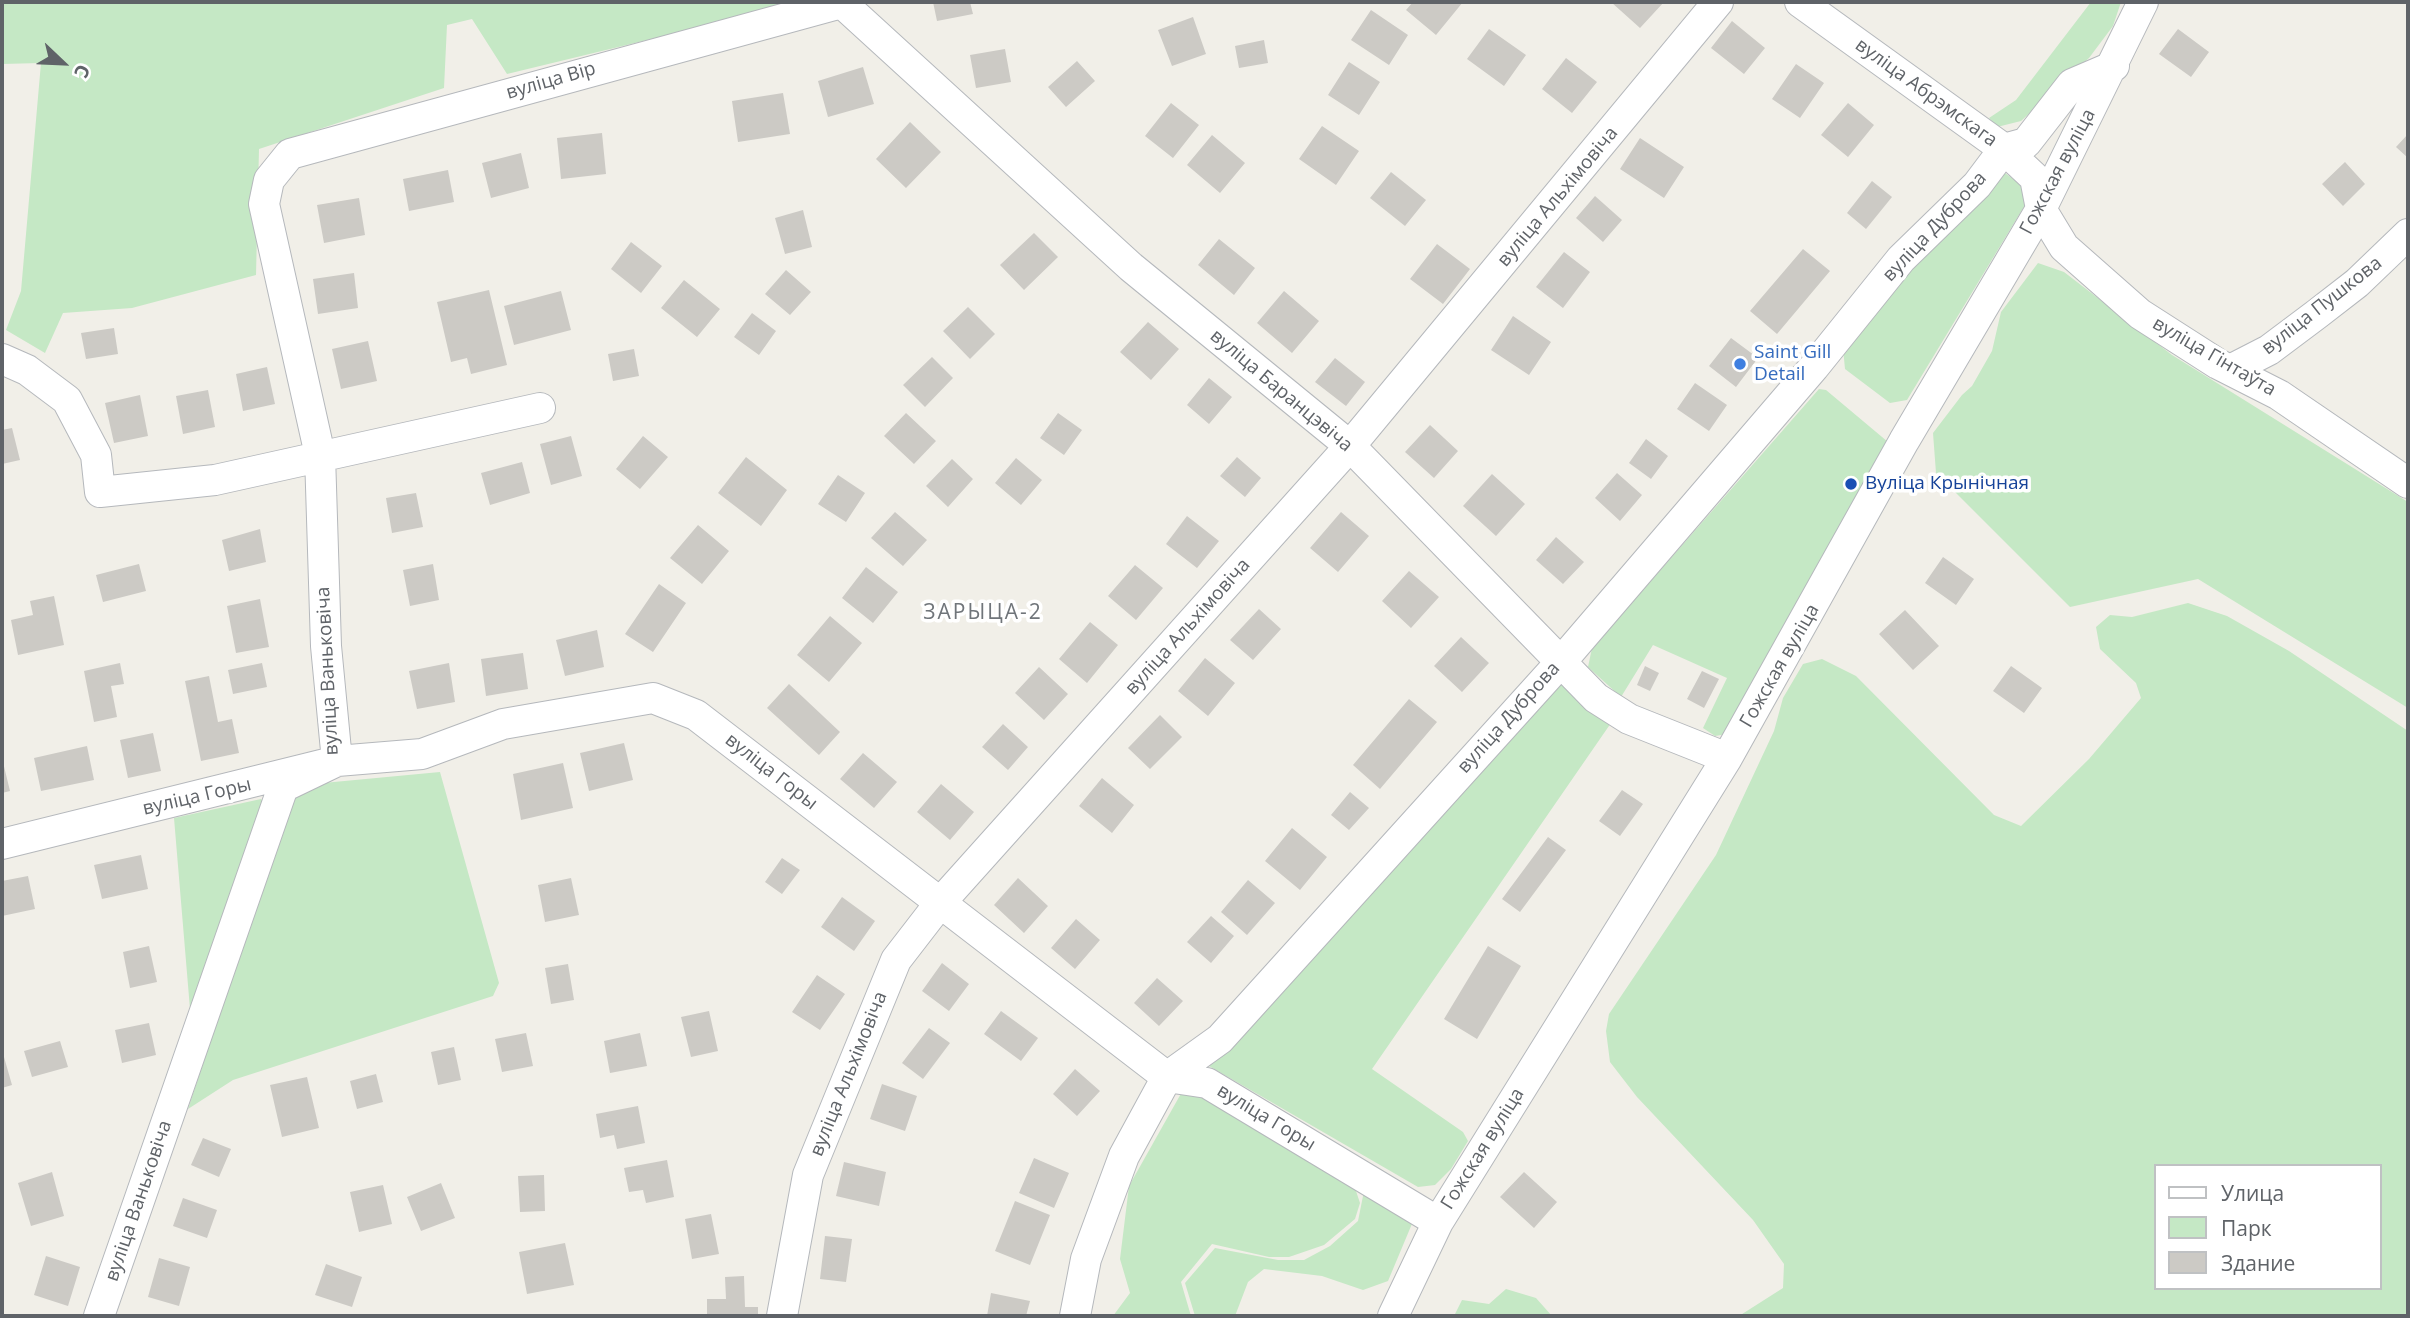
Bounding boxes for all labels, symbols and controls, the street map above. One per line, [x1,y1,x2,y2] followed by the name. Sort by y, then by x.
[28,28,98,98] north arrow
[1851,34,2001,152] street label: вуліца Абрэмскага
[504,57,598,105] street label: вуліца Вір
[68,61,97,82] text: С
[2015,105,2101,239] street label: Гожская вуліца
[1493,122,1623,272] street label: вуліца Альхімовіча
[1878,167,1992,287] street label: вуліца Дуброва
[2257,252,2387,360] street label: вуліца Пушкова
[2148,312,2280,402] street label: вуліца Гінтаўта
[1205,325,1357,457] street label: вуліца Баранцэвіча
[1754,342,1831,386] place label: Saint Gill Detail
[1732,356,1748,372] marker: Saint Gill Detail
[1865,473,2029,495] place label: Вуліца Крынічная
[1843,476,1859,492] marker: Вуліца Крынічная
[1121,554,1255,700] street label: вуліца Альхімовіча
[312,586,344,756] street label: вуліца Ваньковіча
[924,600,1042,626] district label: ЗАРЫЦА-2
[1735,600,1825,732] street label: Гожская вуліца
[1453,658,1565,778] street label: вуліца Дуброва
[720,729,822,815] street label: вуліца Горы
[140,773,254,821] street label: вуліца Горы
[806,988,892,1160] street label: вуліца Альхімовіча
[1213,1080,1319,1156] street label: вуліца Горы
[1437,1084,1529,1214] street label: Гожская вуліца
[101,1118,177,1284] street label: вуліца Ваньковіча
[2154,1164,2382,1290] legend
[2221,1179,2284,1207] text: Улица
[2221,1214,2272,1242] text: Парк
[2221,1249,2295,1277] text: Здание

